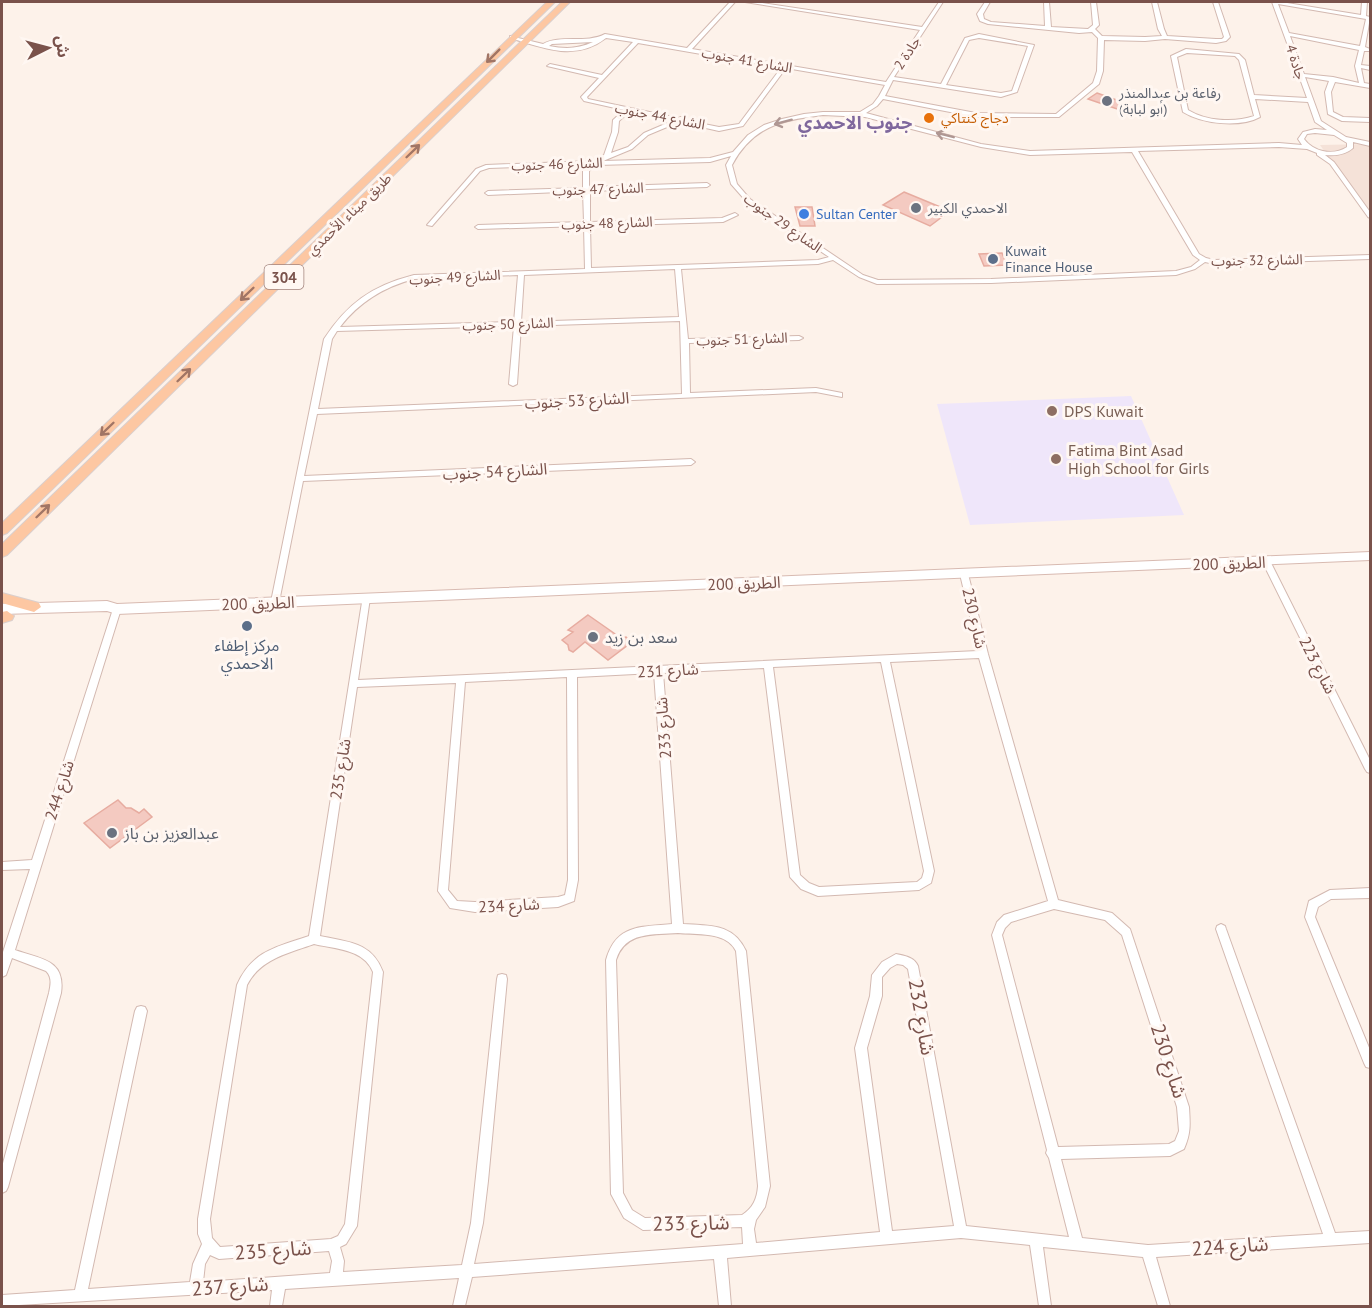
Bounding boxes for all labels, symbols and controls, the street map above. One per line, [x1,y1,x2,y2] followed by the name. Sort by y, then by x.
[18,18,78,78] north arrow
[890,33,924,73] street label: جادة 2
[52,34,74,58] text: ش
[1282,42,1310,82] street label: جادة 4
[700,43,794,79] street label: الشارع 41 جنوب
[485,49,500,63] one-way arrow
[1118,84,1221,118] place label: رفاعة بن عبدالمنذر (أبو لبابة)
[1100,94,1114,108] marker: رفاعة بن عبدالمنذر (أبو لبابة)
[613,98,707,136] street label: الشارع 44 جنوب
[941,109,1009,129] place label: دجاج كنتاكي
[798,111,912,137] district label: جنوب الاحمدي
[922,111,936,125] marker: دجاج كنتاكي
[773,117,792,128] one-way arrow
[935,129,954,141] one-way arrow
[406,144,421,158] one-way arrow
[511,153,603,177] street label: الشارع 46 جنوب
[303,169,397,261] street label: طريق ميناء الأحمدي
[552,178,644,202] street label: الشارع 47 جنوب
[739,189,826,258] street label: الشارع 29 جنوب
[927,199,1007,219] place label: الاحمدي الكبير
[909,201,923,215] marker: الاحمدي الكبير
[816,205,897,223] place label: Sultan Center
[797,207,811,221] marker: Sultan Center
[561,212,653,236] street label: الشارع 48 جنوب
[1005,242,1093,276] place label: Kuwait Finance House
[1211,250,1303,272] street label: الشارع 32 جنوب
[986,252,1000,266] marker: Kuwait Finance House
[264,265,304,289] road number: 304
[409,266,501,290] street label: الشارع 49 جنوب
[240,287,255,301] one-way arrow
[462,313,554,337] street label: الشارع 50 جنوب
[696,328,788,352] street label: الشارع 51 جنوب
[176,368,191,382] one-way arrow
[524,387,630,416] street label: الشارع 53 جنوب
[1064,401,1144,421] place label: DPS Kuwait
[1045,404,1059,418] marker: DPS Kuwait
[99,422,114,436] one-way arrow
[1068,440,1210,478] place label: Fatima Bint Asad High School for Girls
[1049,452,1063,466] marker: Fatima Bint Asad High School for Girls
[442,458,548,487] street label: الشارع 54 جنوب
[36,503,51,518] one-way arrow
[1192,552,1266,575] street label: الطريق 200
[707,572,781,595] street label: الطريق 200
[955,586,992,651] street label: شارع 230
[221,592,295,615] street label: الطريق 200
[240,619,254,633] marker: مركز إطفاء الاحمدي
[605,627,678,647] place label: سعد بن زيد
[586,630,600,644] marker: سعد بن زيد
[1292,633,1341,698] street label: شارع 223
[214,635,280,676] place label: مركز إطفاء الاحمدي
[637,658,699,685] street label: شارع 231
[651,696,678,759] street label: شارع 233
[325,737,358,801] street label: شارع 235
[40,758,81,823] street label: شارع 244
[123,823,219,843] place label: عبدالعزيز بن باز
[105,826,119,840] marker: عبدالعزيز بن باز
[478,893,540,920] street label: شارع 234
[901,977,941,1058] street label: شارع 232
[1143,1020,1193,1102] street label: شارع 230
[652,1209,730,1239] street label: شارع 233
[1191,1230,1269,1264] street label: شارع 224
[234,1234,312,1268] street label: شارع 235
[191,1270,269,1304] street label: شارع 237

